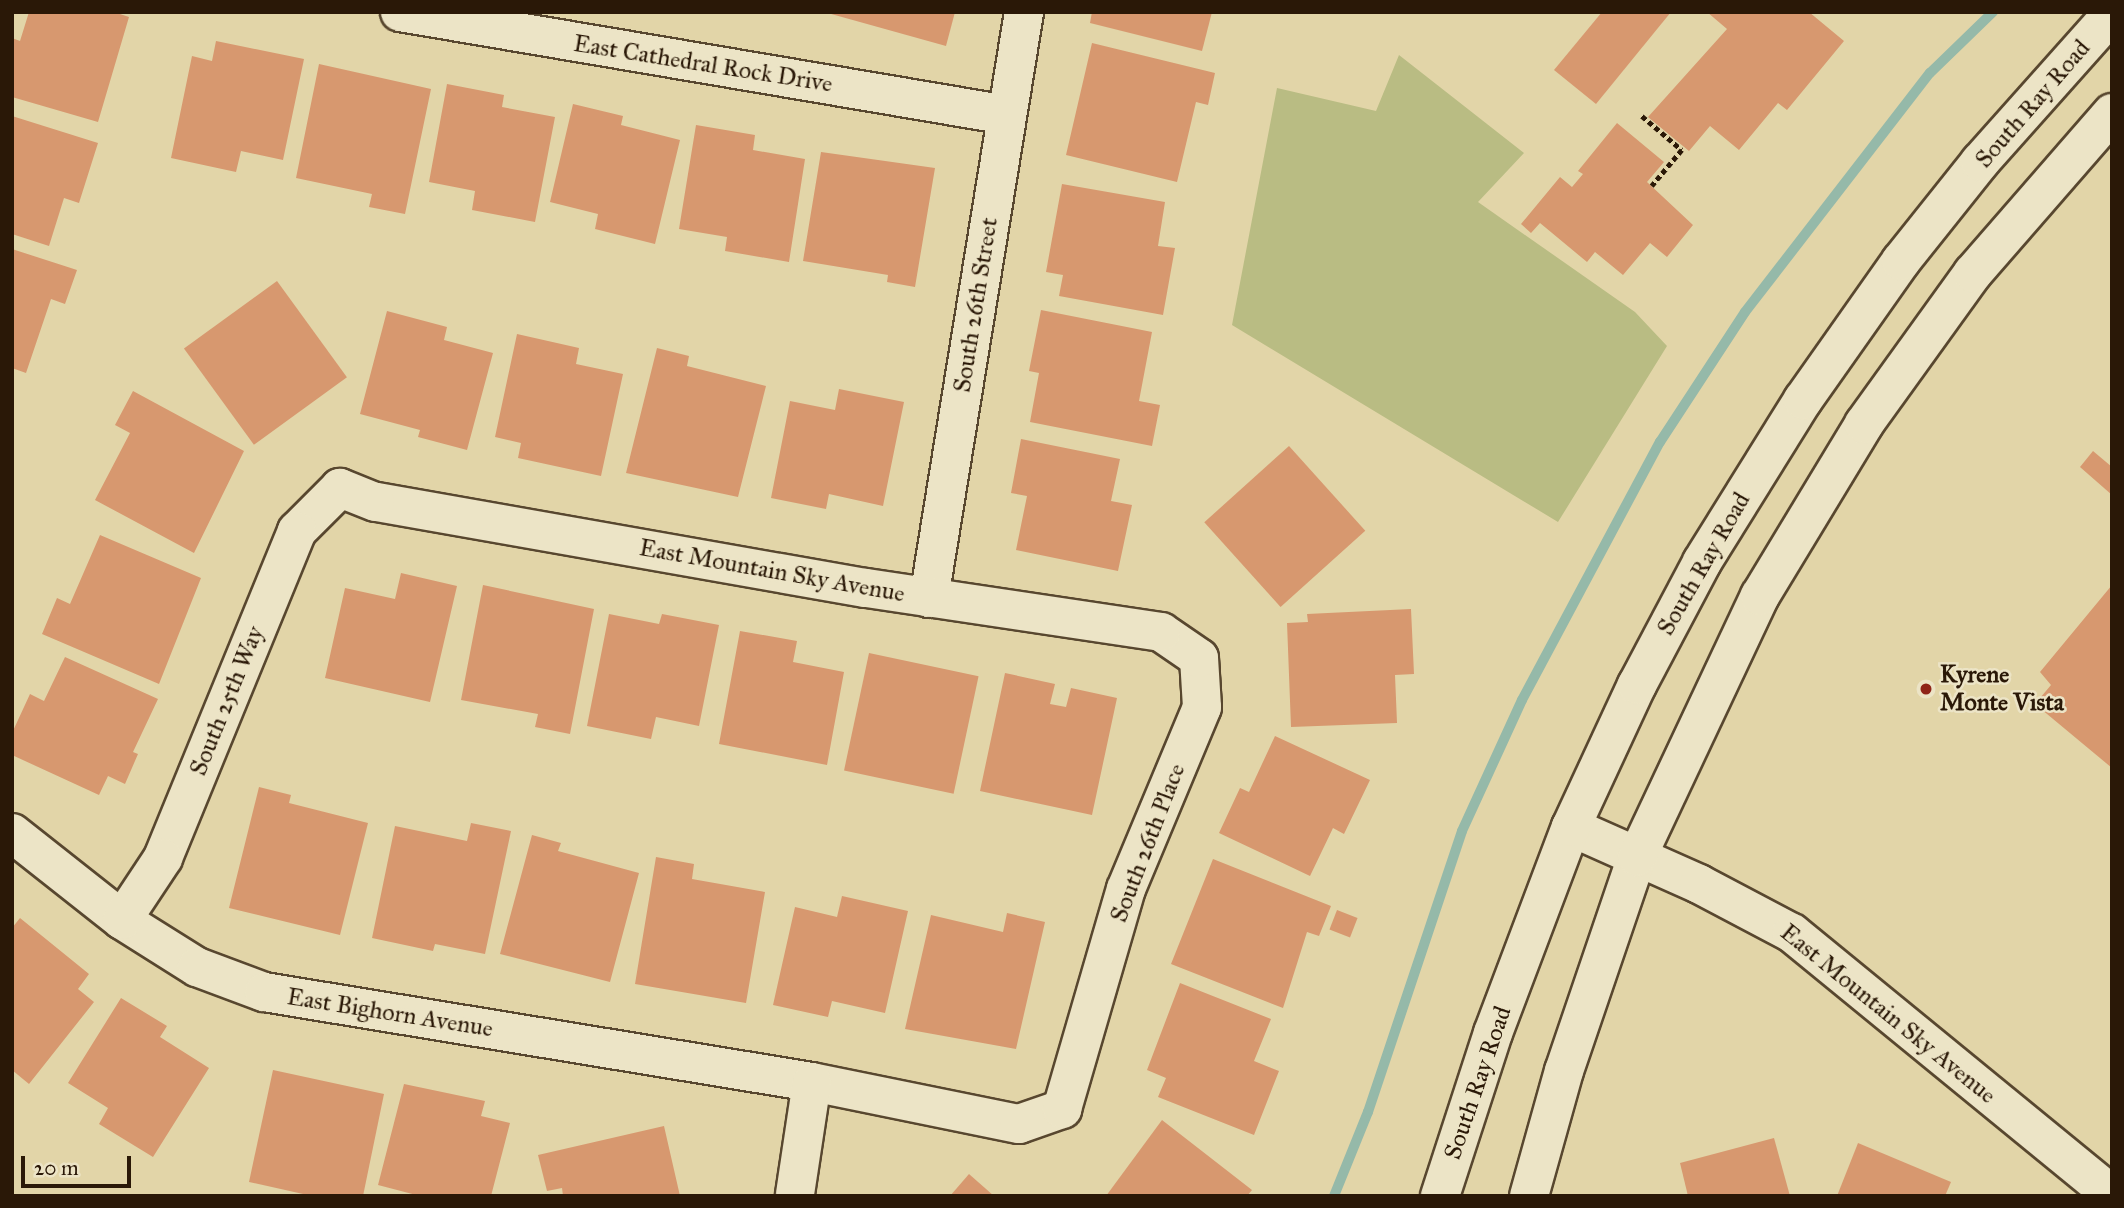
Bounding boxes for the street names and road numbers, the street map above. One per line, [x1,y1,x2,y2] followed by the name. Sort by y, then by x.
[571,29,835,99] street label: East Cathedral Rock Drive
[1970,34,2096,174] street label: South Ray Road
[948,216,1004,394] street label: South 26th Street
[1651,487,1757,641] street label: South Ray Road
[637,533,907,609] street label: East Mountain Sky Avenue
[184,622,270,780] street label: South 25th Way
[1105,760,1191,926] street label: South 26th Place
[1774,918,2002,1110] street label: East Mountain Sky Avenue
[285,983,495,1043] street label: East Bighorn Avenue
[1438,1003,1518,1163] street label: South Ray Road

